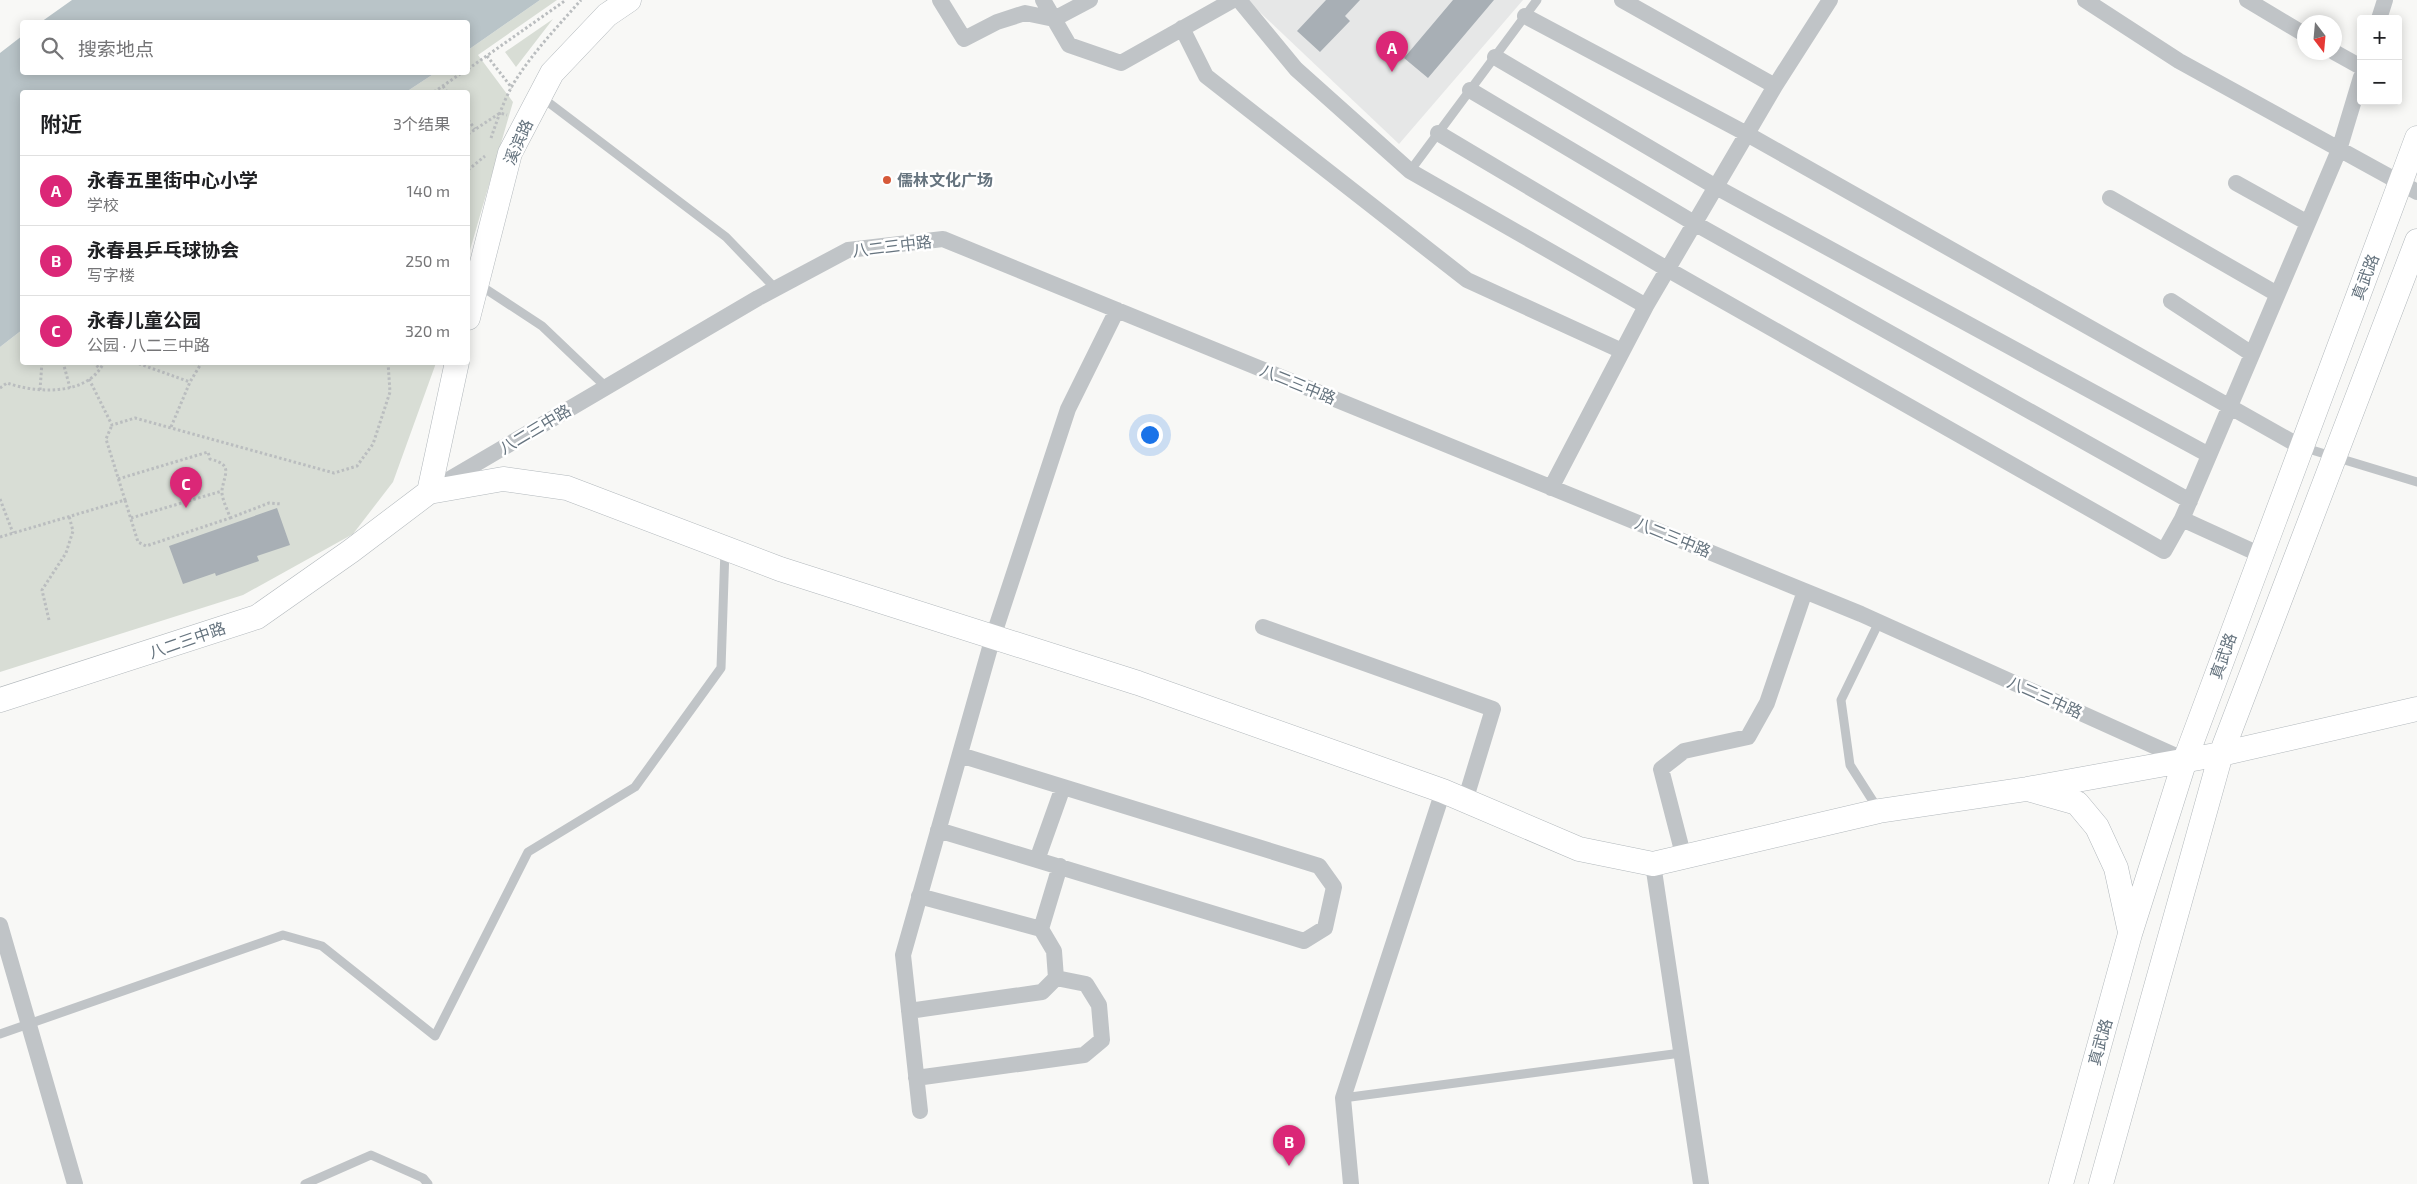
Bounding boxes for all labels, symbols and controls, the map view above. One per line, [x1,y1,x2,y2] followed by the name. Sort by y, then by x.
[2297,15,2342,60] north arrow
[2357,15,2402,105] map controls
[2357,15,2402,60] button: +
[20,20,470,75] search box
[1376,31,1408,72] pin: A
[38,34,66,62] icon: search
[78,37,154,60] text: 搜索地点
[2357,60,2402,105] button: −
[40,111,82,136] text: 附近
[393,114,450,133] text: 3个结果
[499,116,536,168] street label: 溪滨路
[87,168,258,191] text: 永春五里街中心小学
[897,170,993,189] place label: 儒林文化广场
[881,174,893,186] marker: 儒林文化广场
[51,181,61,200] text: A
[407,181,450,200] text: 140 m
[87,195,119,214] text: 学校
[851,231,933,260] street label: 八二三中路
[87,238,239,261] text: 永春县乒乓球协会
[51,251,61,270] text: B
[405,251,450,270] text: 250 m
[2347,251,2382,303] street label: 真武路
[87,265,135,284] text: 写字楼
[87,308,201,331] text: 永春儿童公园
[51,321,61,340] text: C
[405,321,450,340] text: 320 m
[87,335,210,354] text: 公园 · 八二三中路
[1258,360,1339,407] street label: 八二三中路
[496,400,574,457] street label: 八二三中路
[1137,422,1163,448] your location
[170,467,202,508] pin: C
[1633,513,1714,560] street label: 八二三中路
[146,618,228,662] street label: 八二三中路
[2205,630,2240,682] street label: 真武路
[2005,672,2086,721] street label: 八二三中路
[2084,1016,2115,1068] street label: 真武路
[1273,1125,1305,1166] pin: B

